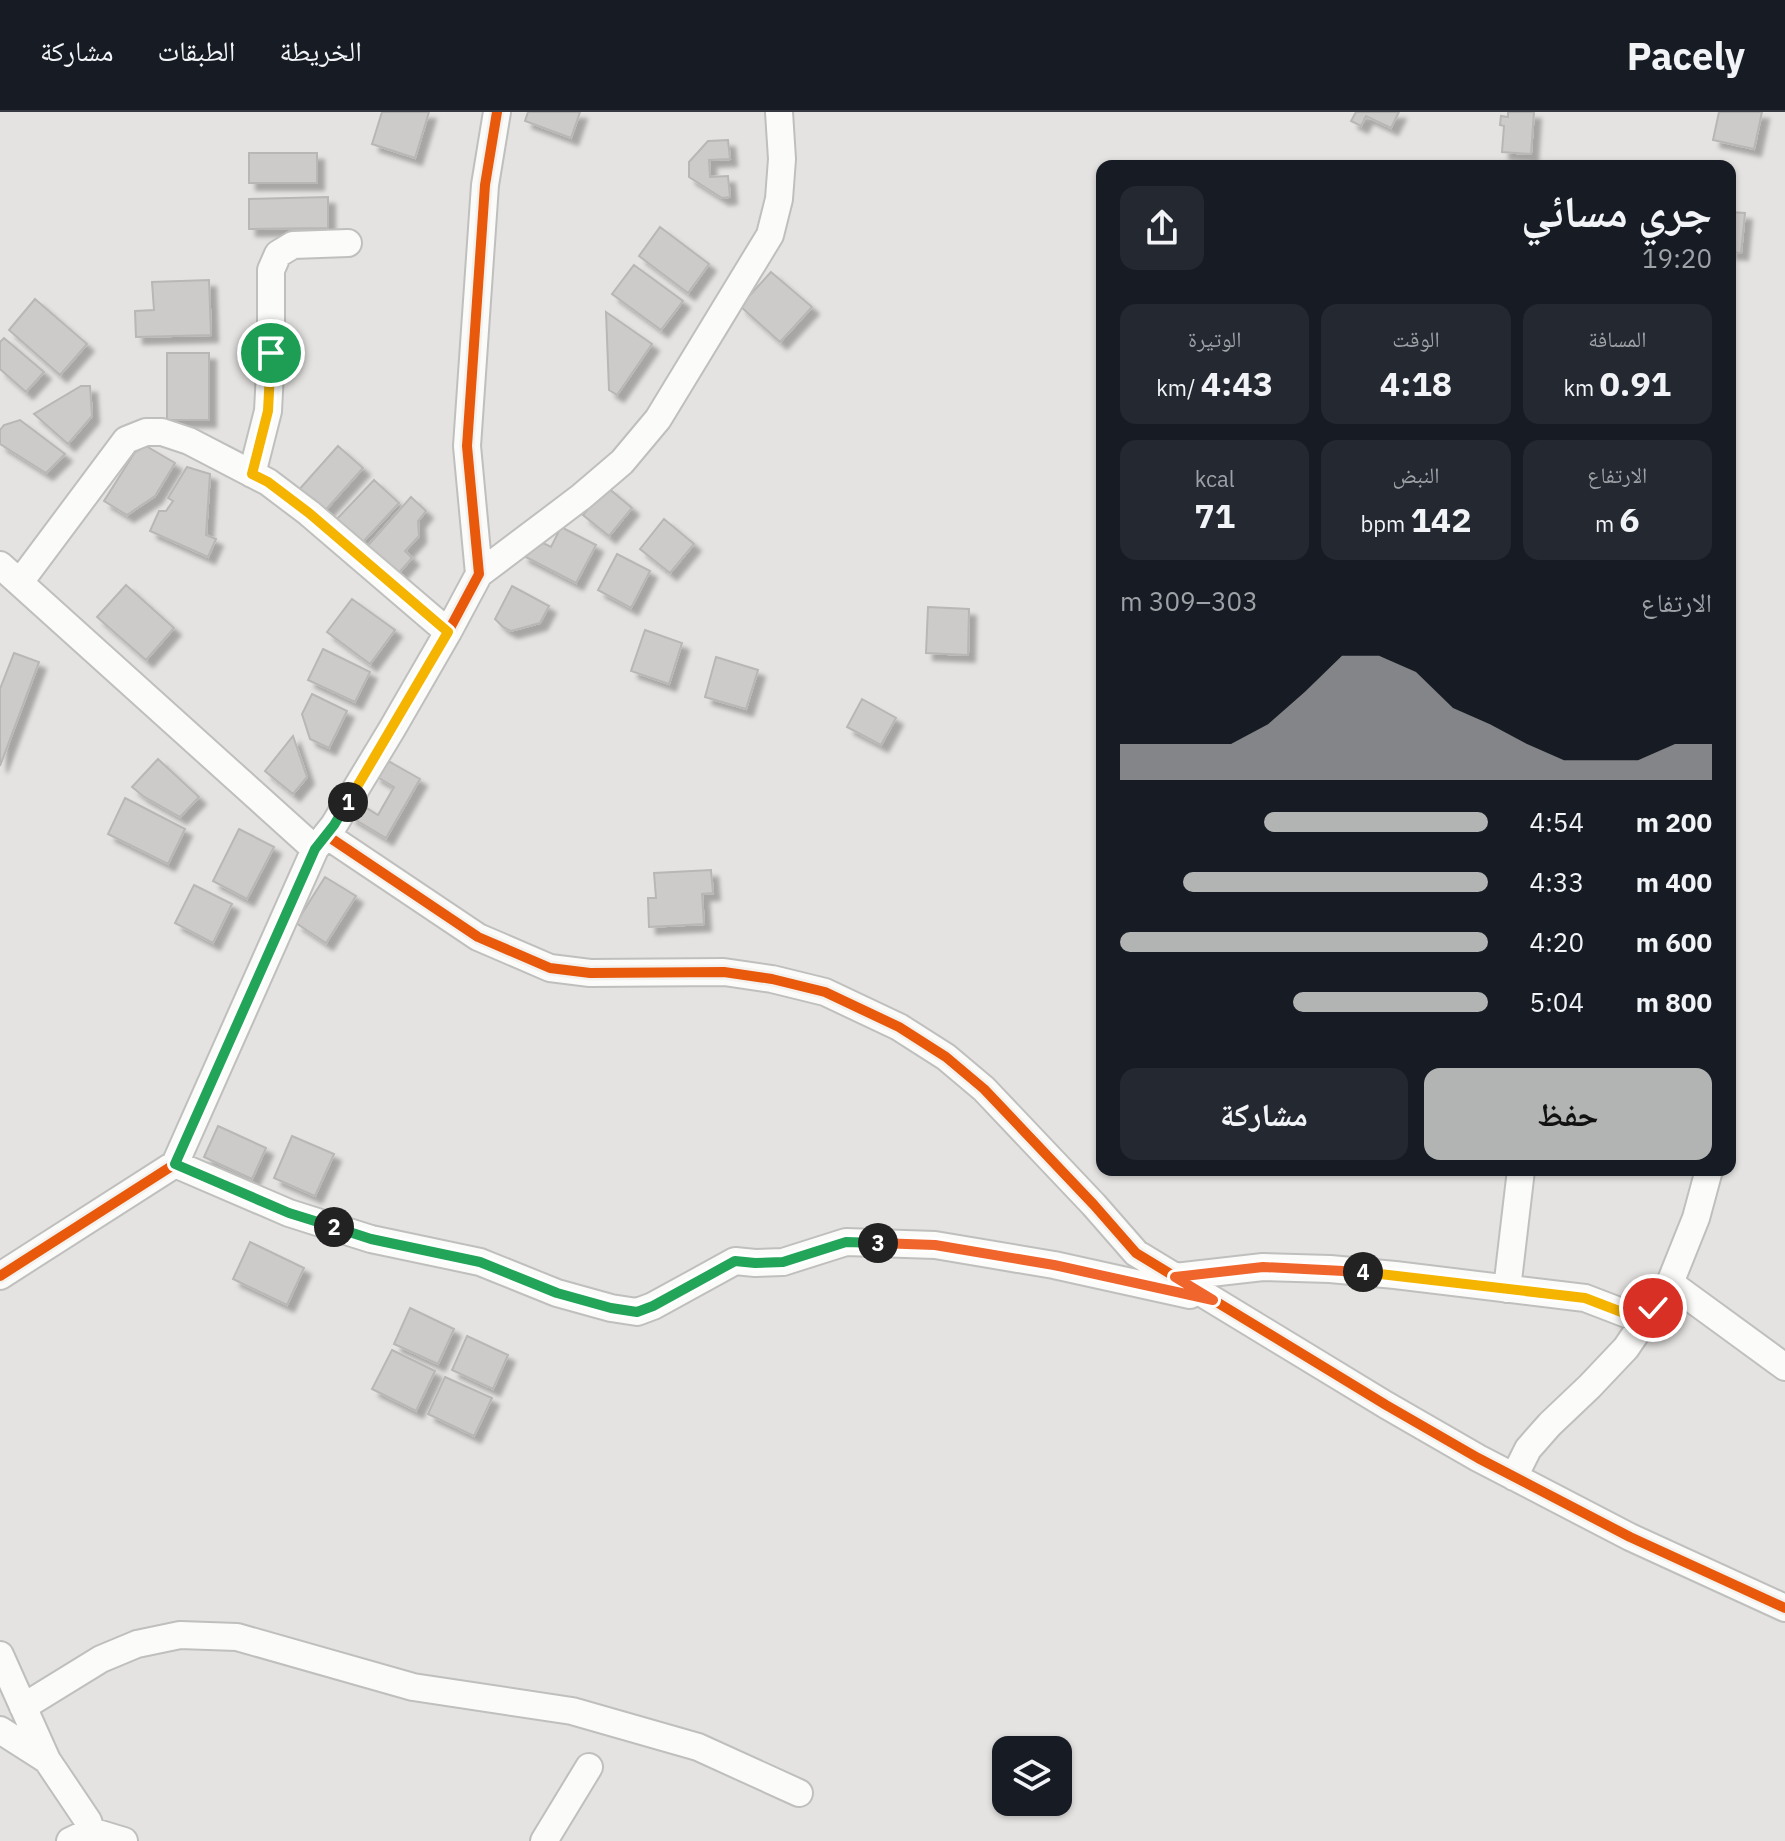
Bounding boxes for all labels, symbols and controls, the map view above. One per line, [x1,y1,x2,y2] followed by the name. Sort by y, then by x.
[1627,31,1745,80] text: Pacely
[40,32,114,69] text: مشاركة
[158,32,235,69] text: الطبقات
[279,32,362,69] text: الخريطة
[1521,182,1712,239] text: جري مسائي
[1120,186,1204,270] button: share
[1642,241,1712,275] text: 19:20
[237,319,305,387] pin
[1188,324,1241,353] text: الوتيرة
[1392,324,1440,353] text: الوقت
[1588,324,1647,353] text: المسافة
[249,331,293,375] icon: arrive
[1201,361,1273,405] text: 4:43
[1380,361,1452,405] text: 4:18
[1599,361,1671,405] text: 0.91
[1156,373,1201,402] text: /km
[1563,373,1599,402] text: km
[1393,460,1439,489] text: النبض
[1587,460,1647,489] text: الارتفاع
[1195,464,1235,493] text: kcal
[1194,493,1235,537] text: 71
[1410,497,1472,541] text: 142
[1619,497,1640,541] text: 6
[1360,509,1410,538] text: bpm
[1595,509,1619,538] text: m
[1120,584,1258,618] text: 303–309 m
[1641,585,1712,619] text: الارتفاع
[328,782,368,822] pin: 1
[341,787,355,816] text: 1
[1530,805,1584,839] text: 4:54
[1636,805,1712,839] text: 200 m
[1530,865,1584,899] text: 4:33
[1636,865,1712,899] text: 400 m
[1530,925,1584,959] text: 4:20
[1636,925,1712,959] text: 600 m
[1530,985,1584,1019] text: 5:04
[1636,985,1712,1019] text: 800 m
[1120,1068,1408,1160] button: مشاركة
[1424,1068,1712,1160] button: حفظ
[314,1207,354,1247] pin: 2
[327,1212,341,1241] text: 2
[858,1223,898,1263] pin: 3
[871,1228,885,1257] text: 3
[1343,1252,1383,1292] pin: 4
[1356,1257,1370,1286] text: 4
[1619,1274,1687,1342] pin
[1631,1286,1675,1330] icon: check
[992,1736,1072,1816] map controls
[992,1736,1072,1816] button: layers

